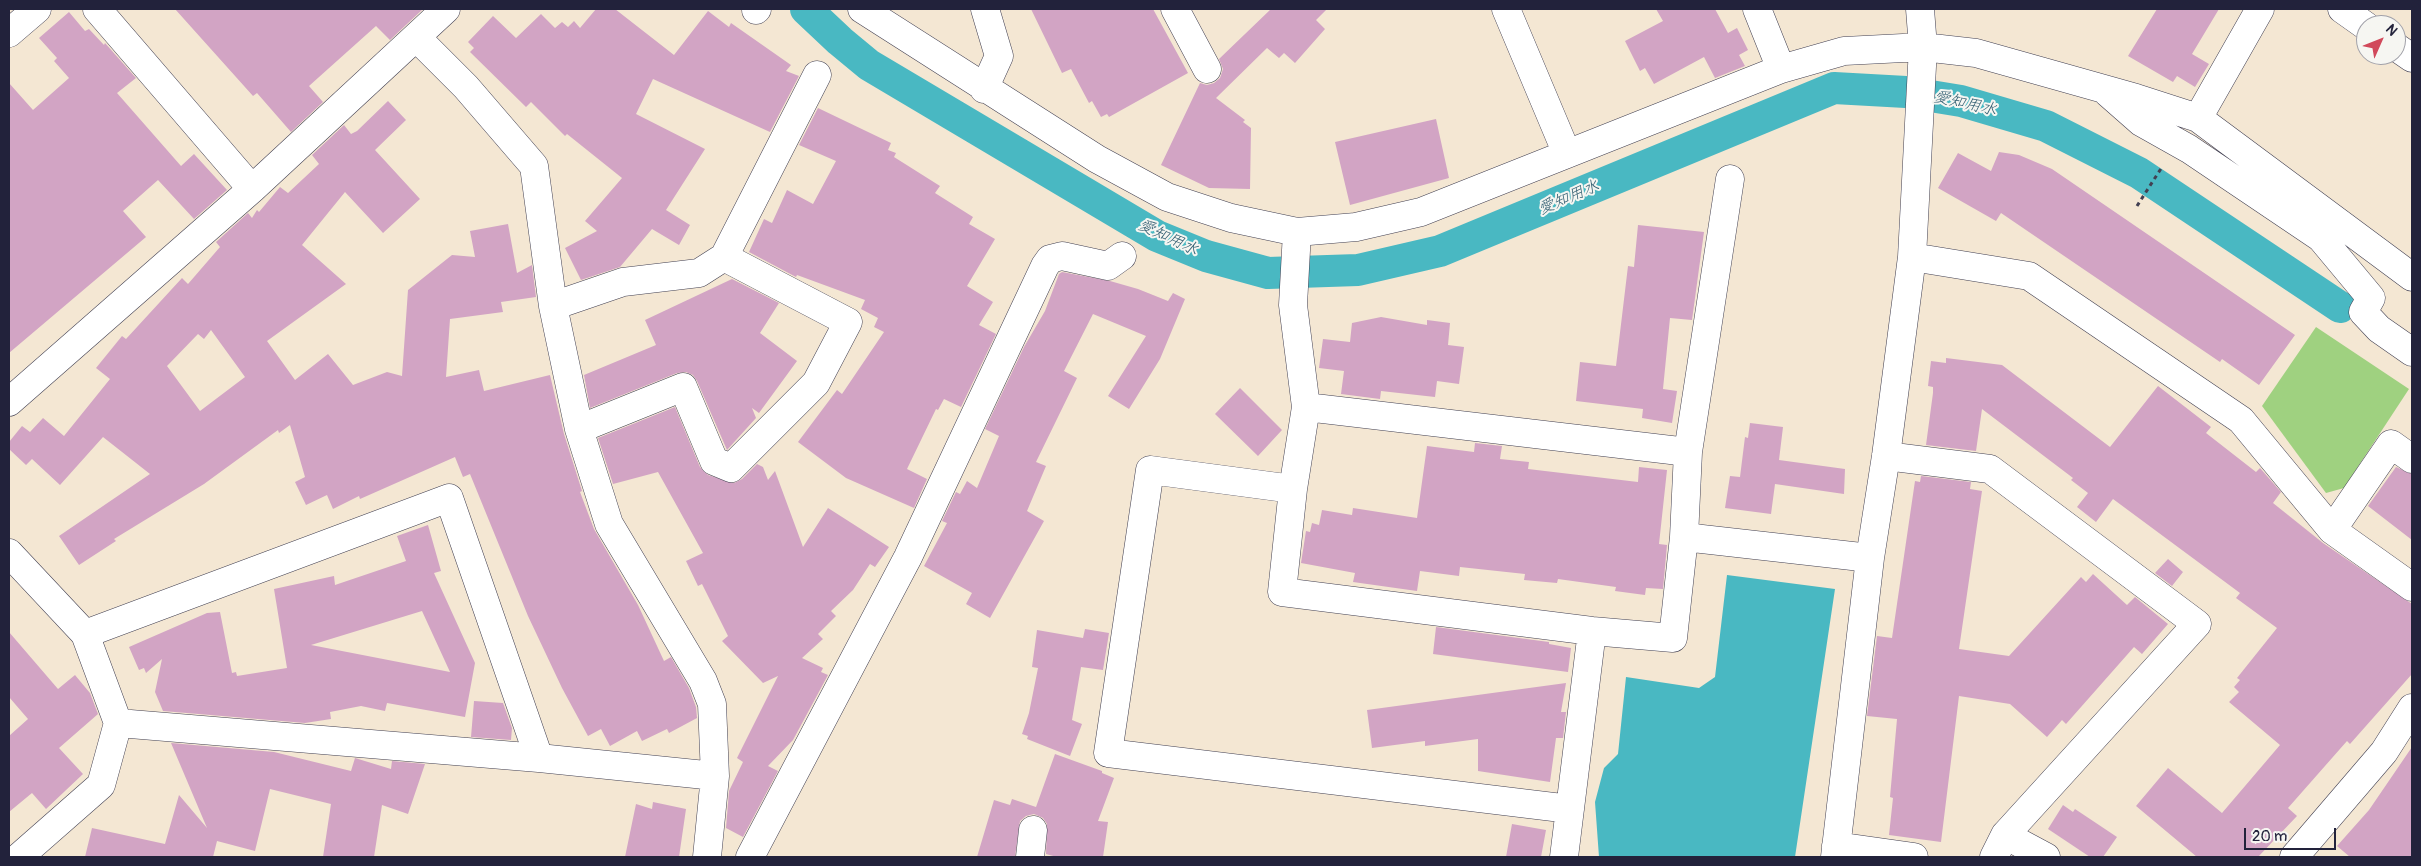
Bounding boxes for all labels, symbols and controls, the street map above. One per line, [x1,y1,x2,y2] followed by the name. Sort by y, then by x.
[2356,15,2406,65] north arrow
[2382,21,2401,39] text: N
[1932,87,1998,121] water label: 愛知用水
[1536,177,1602,219] water label: 愛知用水
[1135,216,1201,260] water label: 愛知用水
[2246,818,2338,850] scale bar
[2252,827,2287,846] text: 20 m

